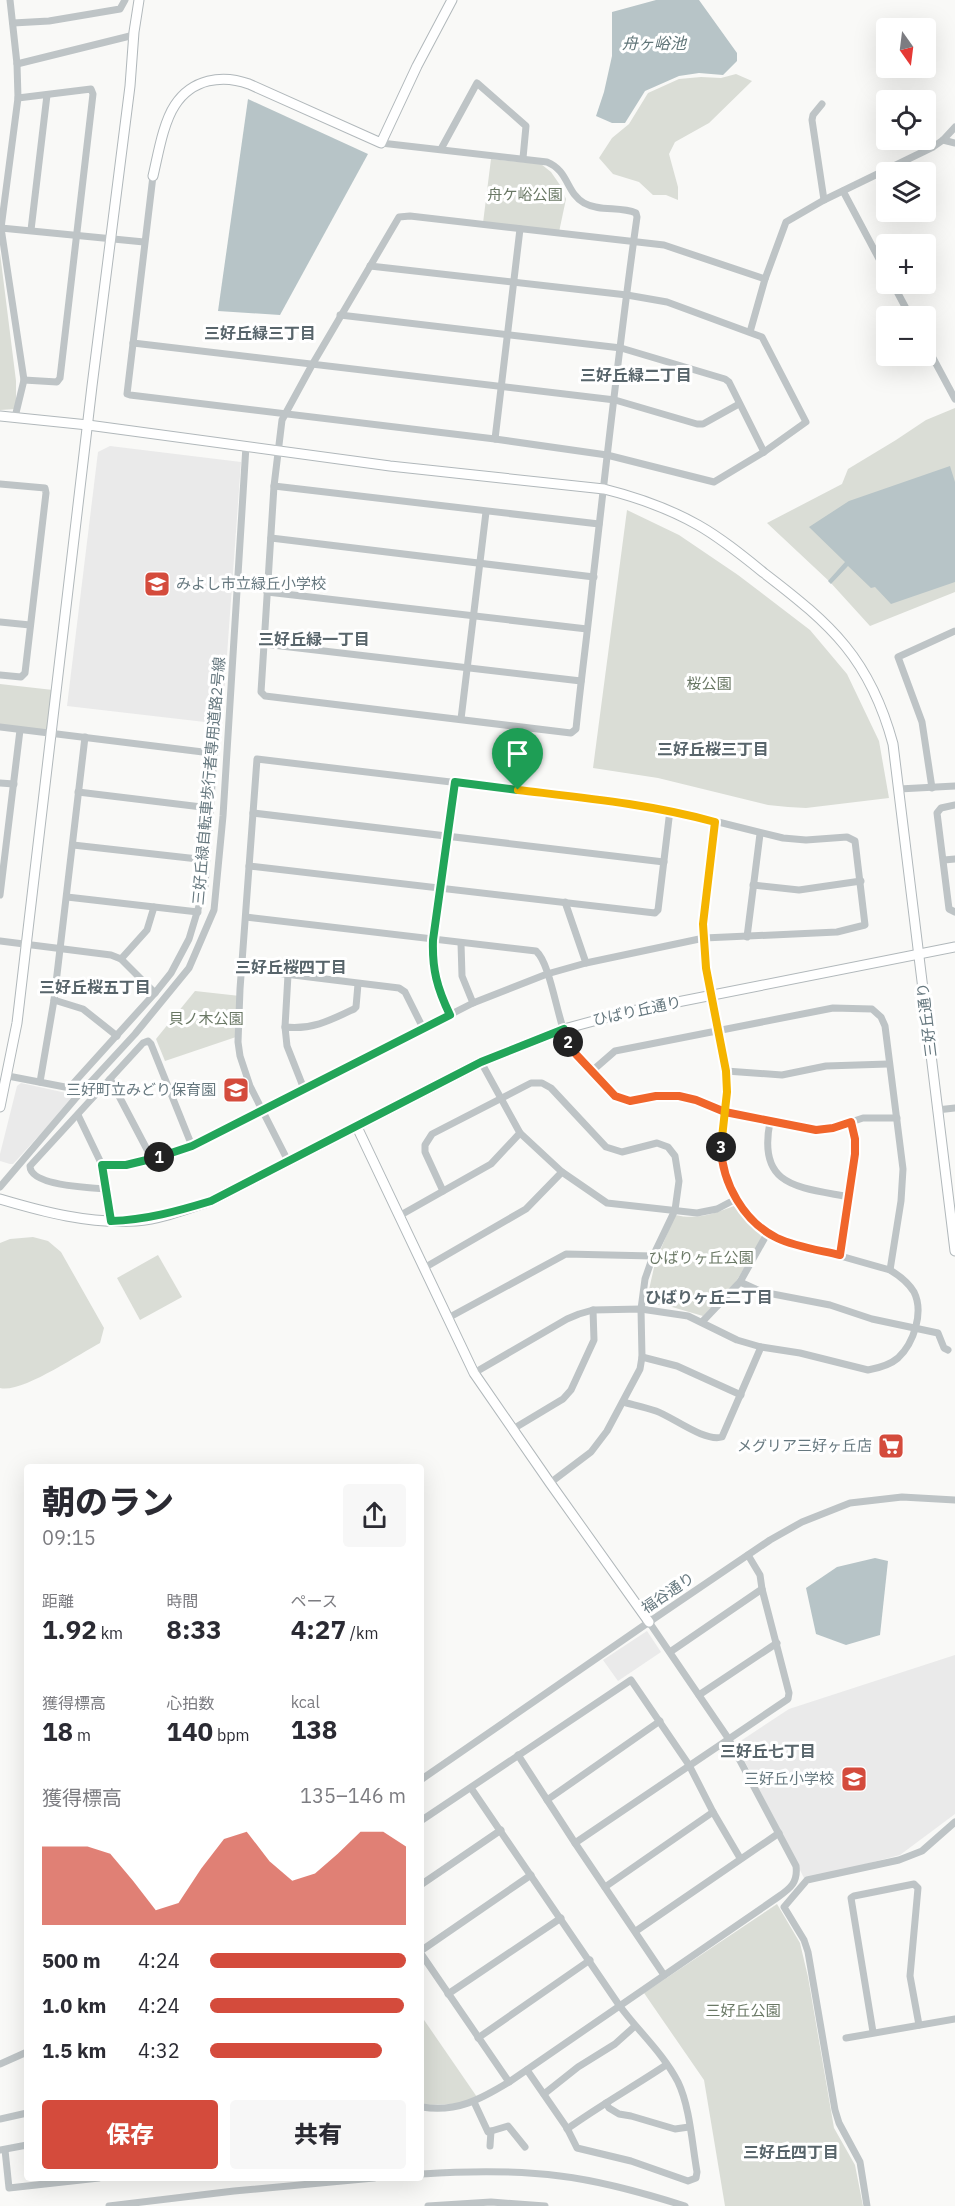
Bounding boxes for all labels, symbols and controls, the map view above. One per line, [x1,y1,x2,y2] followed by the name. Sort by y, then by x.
[876,18,936,78] north arrow
[876,18,936,366] map controls
[622,33,688,53] water label: 舟ヶ峪池
[876,90,936,150] button: locate
[876,162,936,222] button: layers
[487,185,563,204] park label: 舟ケ峪公園
[876,234,936,294] button: +
[876,306,936,366] button: −
[204,323,316,343] district label: 三好丘緑三丁目
[580,365,692,385] district label: 三好丘緑二丁目
[142,569,172,599] school or university icon: みよし市立緑丘小学校
[176,574,326,593] place label: みよし市立緑丘小学校
[258,629,370,649] district label: 三好丘緑一丁目
[188,656,229,906] street label: 三好丘緑自転車歩行者専用道路2号線
[686,674,732,693] park label: 桜公園
[492,728,543,790] pin
[501,737,534,770] icon: arrive
[657,739,769,759] district label: 三好丘桜三丁目
[235,957,347,977] district label: 三好丘桜四丁目
[39,977,151,997] district label: 三好丘桜五丁目
[913,982,941,1058] street label: 三好丘通り
[591,992,683,1029] street label: ひばり丘通り
[168,1009,244,1028] park label: 貝ノ木公園
[553,1027,583,1057] pin: 2
[563,1032,573,1052] text: 2
[221,1075,251,1105] school or university icon: 三好町立みどり保育園
[66,1080,216,1099] place label: 三好町立みどり保育園
[706,1132,736,1162] pin: 3
[716,1137,726,1157] text: 3
[144,1142,174,1172] pin: 1
[154,1147,164,1167] text: 1
[648,1248,754,1267] park label: ひばりヶ丘公園
[645,1287,773,1307] district label: ひばりヶ丘二丁目
[876,1431,906,1461] supermarket icon: メグリア三好ヶ丘店
[737,1436,872,1455] place label: メグリア三好ヶ丘店
[42,1480,174,1523] text: 朝のラン
[343,1484,406,1547] button: share
[42,1524,96,1551] text: 09:15
[638,1568,698,1617] street label: 福谷通り
[42,1591,74,1611] text: 距離
[166,1591,198,1611] text: 時間
[291,1591,338,1611] text: ペース
[42,1612,97,1646] text: 1.92
[166,1612,222,1646] text: 8:33
[291,1612,346,1646] text: 4:27
[97,1623,123,1643] text: km
[346,1623,378,1643] text: /km
[291,1692,320,1712] text: kcal
[42,1693,106,1713] text: 獲得標高
[166,1693,214,1713] text: 心拍数
[291,1712,337,1746] text: 138
[42,1714,73,1748] text: 18
[166,1714,213,1748] text: 140
[73,1725,91,1745] text: m
[213,1725,249,1745] text: bpm
[720,1741,816,1761] district label: 三好丘七丁目
[839,1764,869,1794] school or university icon: 三好丘小学校
[744,1769,834,1788] place label: 三好丘小学校
[300,1782,406,1809] text: 135–146 m
[42,1784,122,1811] text: 獲得標高
[42,1947,101,1974] text: 500 m
[138,1947,180,1974] text: 4:24
[42,1992,106,2019] text: 1.0 km
[138,1992,180,2019] text: 4:24
[705,2001,781,2020] park label: 三好丘公園
[42,2037,106,2064] text: 1.5 km
[138,2037,180,2064] text: 4:32
[42,2100,218,2169] button: 保存
[230,2100,406,2169] button: 共有
[743,2142,839,2162] district label: 三好丘四丁目

